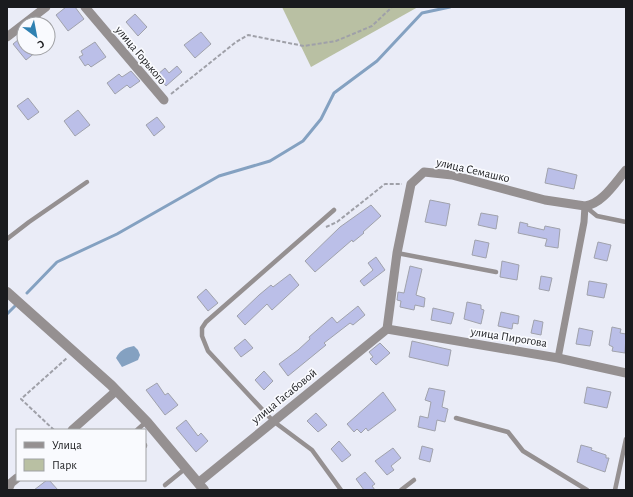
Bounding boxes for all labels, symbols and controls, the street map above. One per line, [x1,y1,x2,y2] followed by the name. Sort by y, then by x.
[16,16,56,56] north arrow
[112,23,169,87] street label: улица Горького
[36,38,47,50] text: С
[434,156,511,185] street label: улица Семашко
[469,325,549,350] street label: улица Пирогова
[249,366,319,427] street label: улица Гасабовой
[16,429,146,481] legend
[52,439,82,451] text: Улица
[52,459,77,471] text: Парк

